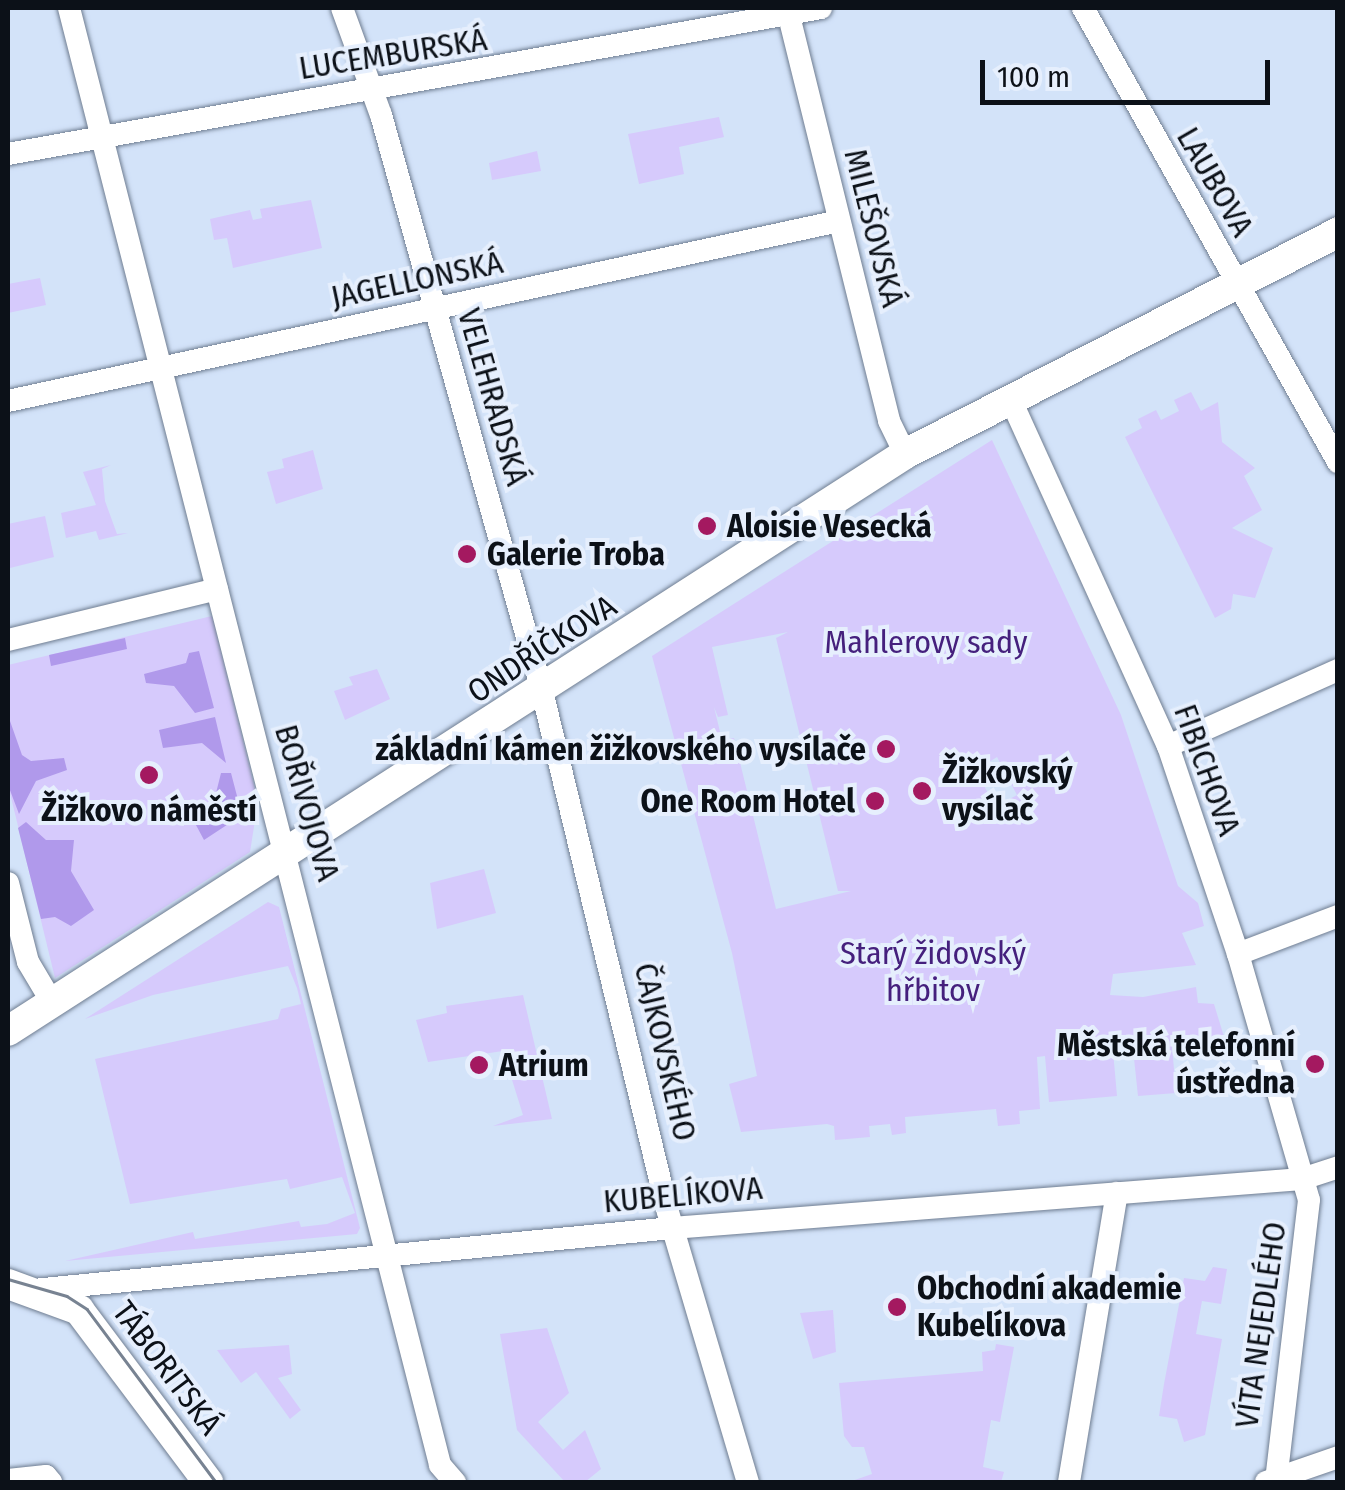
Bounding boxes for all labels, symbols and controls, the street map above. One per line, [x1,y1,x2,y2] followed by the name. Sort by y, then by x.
[296,20,490,88] street label: LUCEMBURSKÁ
[985,40,1275,102] scale bar
[997,59,1070,95] text: 100 m
[1168,121,1262,243] street label: LAUBOVA
[836,145,912,311] street label: MILEŠOVSKÁ
[328,243,506,317] street label: JAGELLONSKÁ
[449,304,537,490] street label: VELEHRADSKÁ
[727,507,932,545] place label: Aloisie Vesecká
[696,515,718,537] marker: Aloisie Vesecká
[487,535,665,573] place label: Galerie Troba
[456,543,478,565] marker: Galerie Troba
[461,587,623,711] street label: ONDŘÍČKOVA
[825,623,1027,661] park label: Mahlerovy sady
[1166,699,1248,841] street label: FIBICHOVA
[266,720,348,886] street label: BOŘIVOJOVA
[375,730,866,768] place label: základní kámen žižkovského vysílače
[875,738,897,760] marker: základní kámen žižkovského vysílače
[942,754,1072,829] place label: Žižkovský vysílač
[138,764,160,786] marker: Žižkovo náměstí
[911,780,933,802] marker: Žižkovský vysílač
[640,782,855,820] place label: One Room Hotel
[864,790,886,812] marker: One Room Hotel
[41,791,257,829] place label: Žižkovo náměstí
[840,935,1026,1010] park label: Starý židovský hřbitov
[626,959,704,1145] street label: ČAJKOVSKÉHO
[1057,1027,1295,1102] place label: Městská telefonní ústředna
[499,1046,589,1084] place label: Atrium
[1304,1053,1326,1075] marker: Městská telefonní ústředna
[468,1054,490,1076] marker: Atrium
[602,1169,764,1221] street label: KUBELÍKOVA
[1228,1220,1294,1430] street label: VÍTA NEJEDLÉHO
[917,1270,1182,1345] place label: Obchodní akademie Kubelíkova
[104,1294,230,1442] street label: TÁBORITSKÁ
[886,1296,908,1318] marker: Obchodní akademie Kubelíkova

